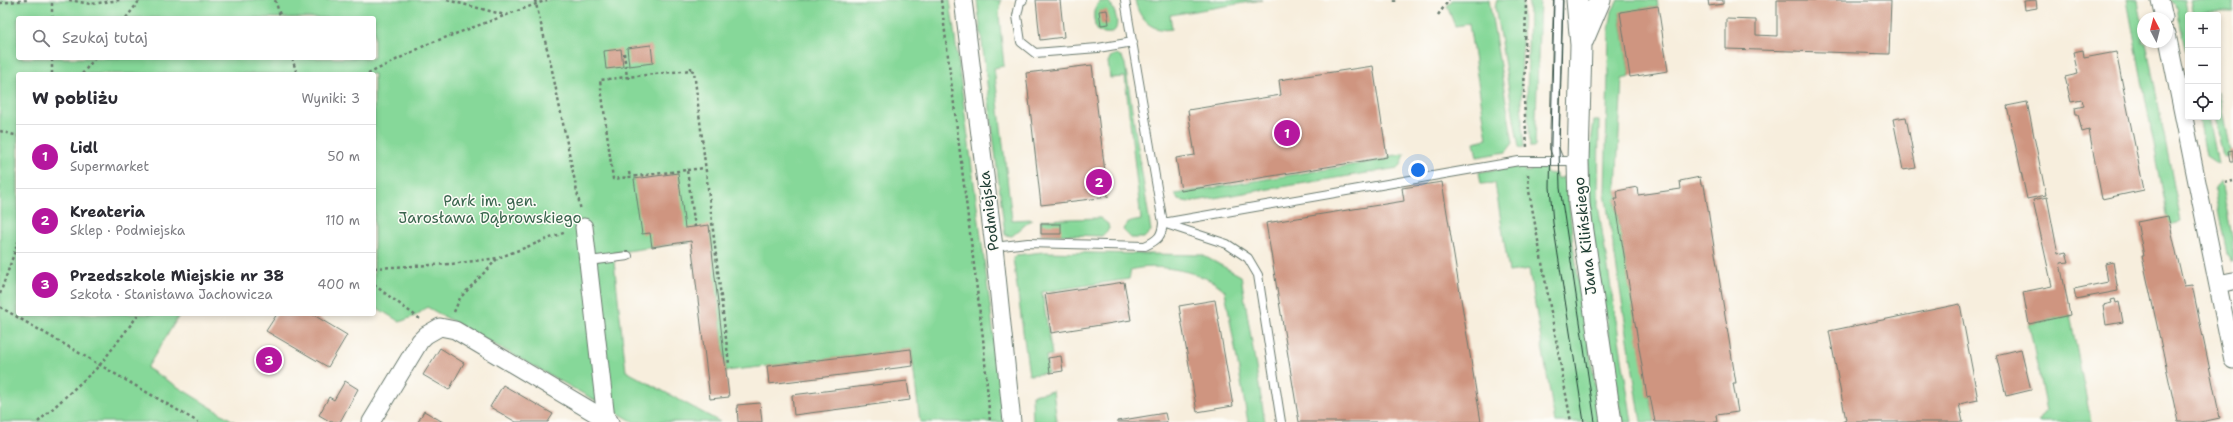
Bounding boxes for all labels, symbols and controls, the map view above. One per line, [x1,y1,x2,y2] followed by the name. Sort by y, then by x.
[2137,12,2173,48] north arrow
[2185,12,2221,120] map controls
[2185,12,2221,48] button: +
[16,16,376,60] search box
[30,27,52,49] icon: search
[62,28,148,48] text: Szukaj tutaj
[2185,48,2221,84] button: −
[2185,84,2221,120] button: locate
[32,87,118,109] text: W pobliżu
[301,90,360,107] text: Wyniki: 3
[1274,118,1300,148] pin: 1
[70,138,98,158] text: Lidl
[42,148,48,165] text: 1
[327,148,360,165] text: 50 m
[70,158,149,175] text: Supermarket
[1408,160,1428,180] your location
[1086,167,1112,197] pin: 2
[974,169,1004,252] street label: Podmiejska
[1569,176,1601,296] street label: Jana Kilińskiego
[398,191,582,228] park label: Park im. gen. Jarosława Dąbrowskiego
[70,202,145,222] text: Kreateria
[40,212,50,229] text: 2
[325,212,360,229] text: 110 m
[70,222,185,239] text: Sklep · Podmiejska
[70,266,284,286] text: Przedszkole Miejskie nr 38
[40,276,50,293] text: 3
[317,276,360,293] text: 400 m
[70,286,273,303] text: Szkoła · Stanisława Jachowicza
[256,345,282,375] pin: 3

